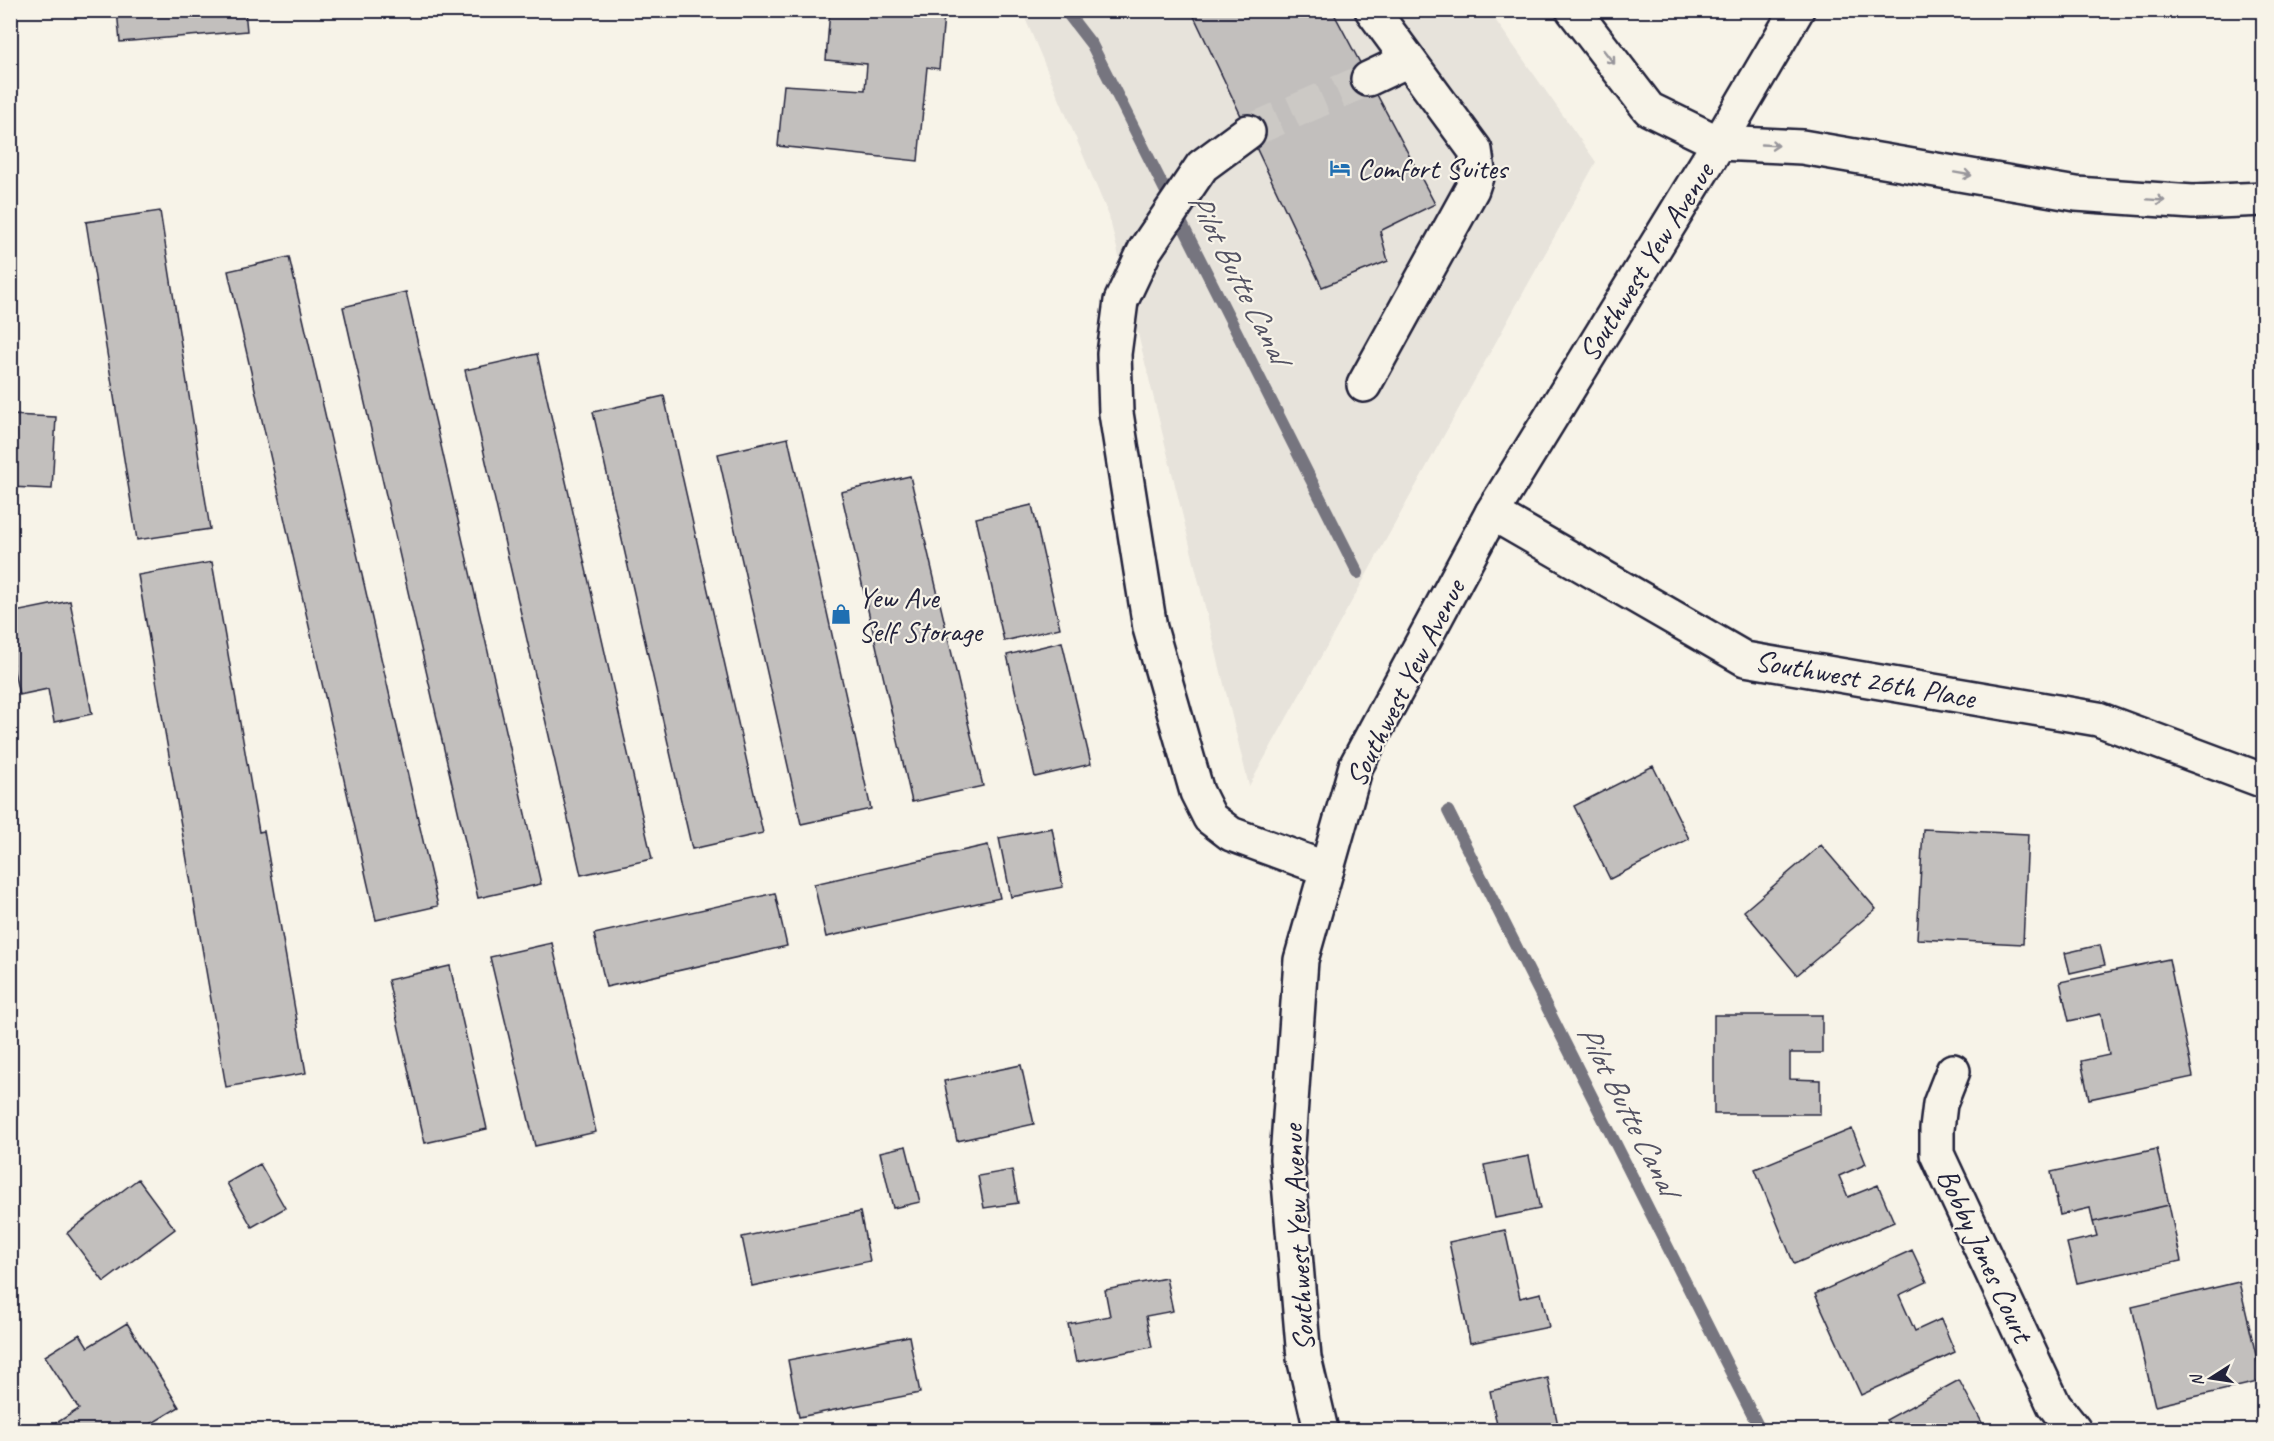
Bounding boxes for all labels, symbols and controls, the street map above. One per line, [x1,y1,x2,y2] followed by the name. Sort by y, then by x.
[1602,48,1615,64] one-way arrow
[1760,140,1780,151] one-way arrow
[1357,149,1510,187] place label: Comfort Suites
[1570,154,1723,368] street label: Southwest Yew Avenue
[1328,156,1352,180] hotel icon: Comfort Suites
[1952,169,1972,180] one-way arrow
[1179,185,1304,378] water label: Pilot Butte Canal
[2145,194,2165,205] one-way arrow
[1337,571,1474,793] street label: Southwest Yew Avenue
[858,578,984,650] place label: Yew Ave Self Storage
[829,602,853,626] shop icon: Yew Ave Self Storage
[1752,641,1980,717] street label: Southwest 26th Place
[1568,1017,1693,1210] water label: Pilot Butte Canal
[1273,1121,1323,1352] street label: Southwest Yew Avenue
[1928,1162,2043,1351] street label: Bobby Jones Court
[2181,1348,2241,1408] north arrow
[2186,1371,2208,1388] text: N

